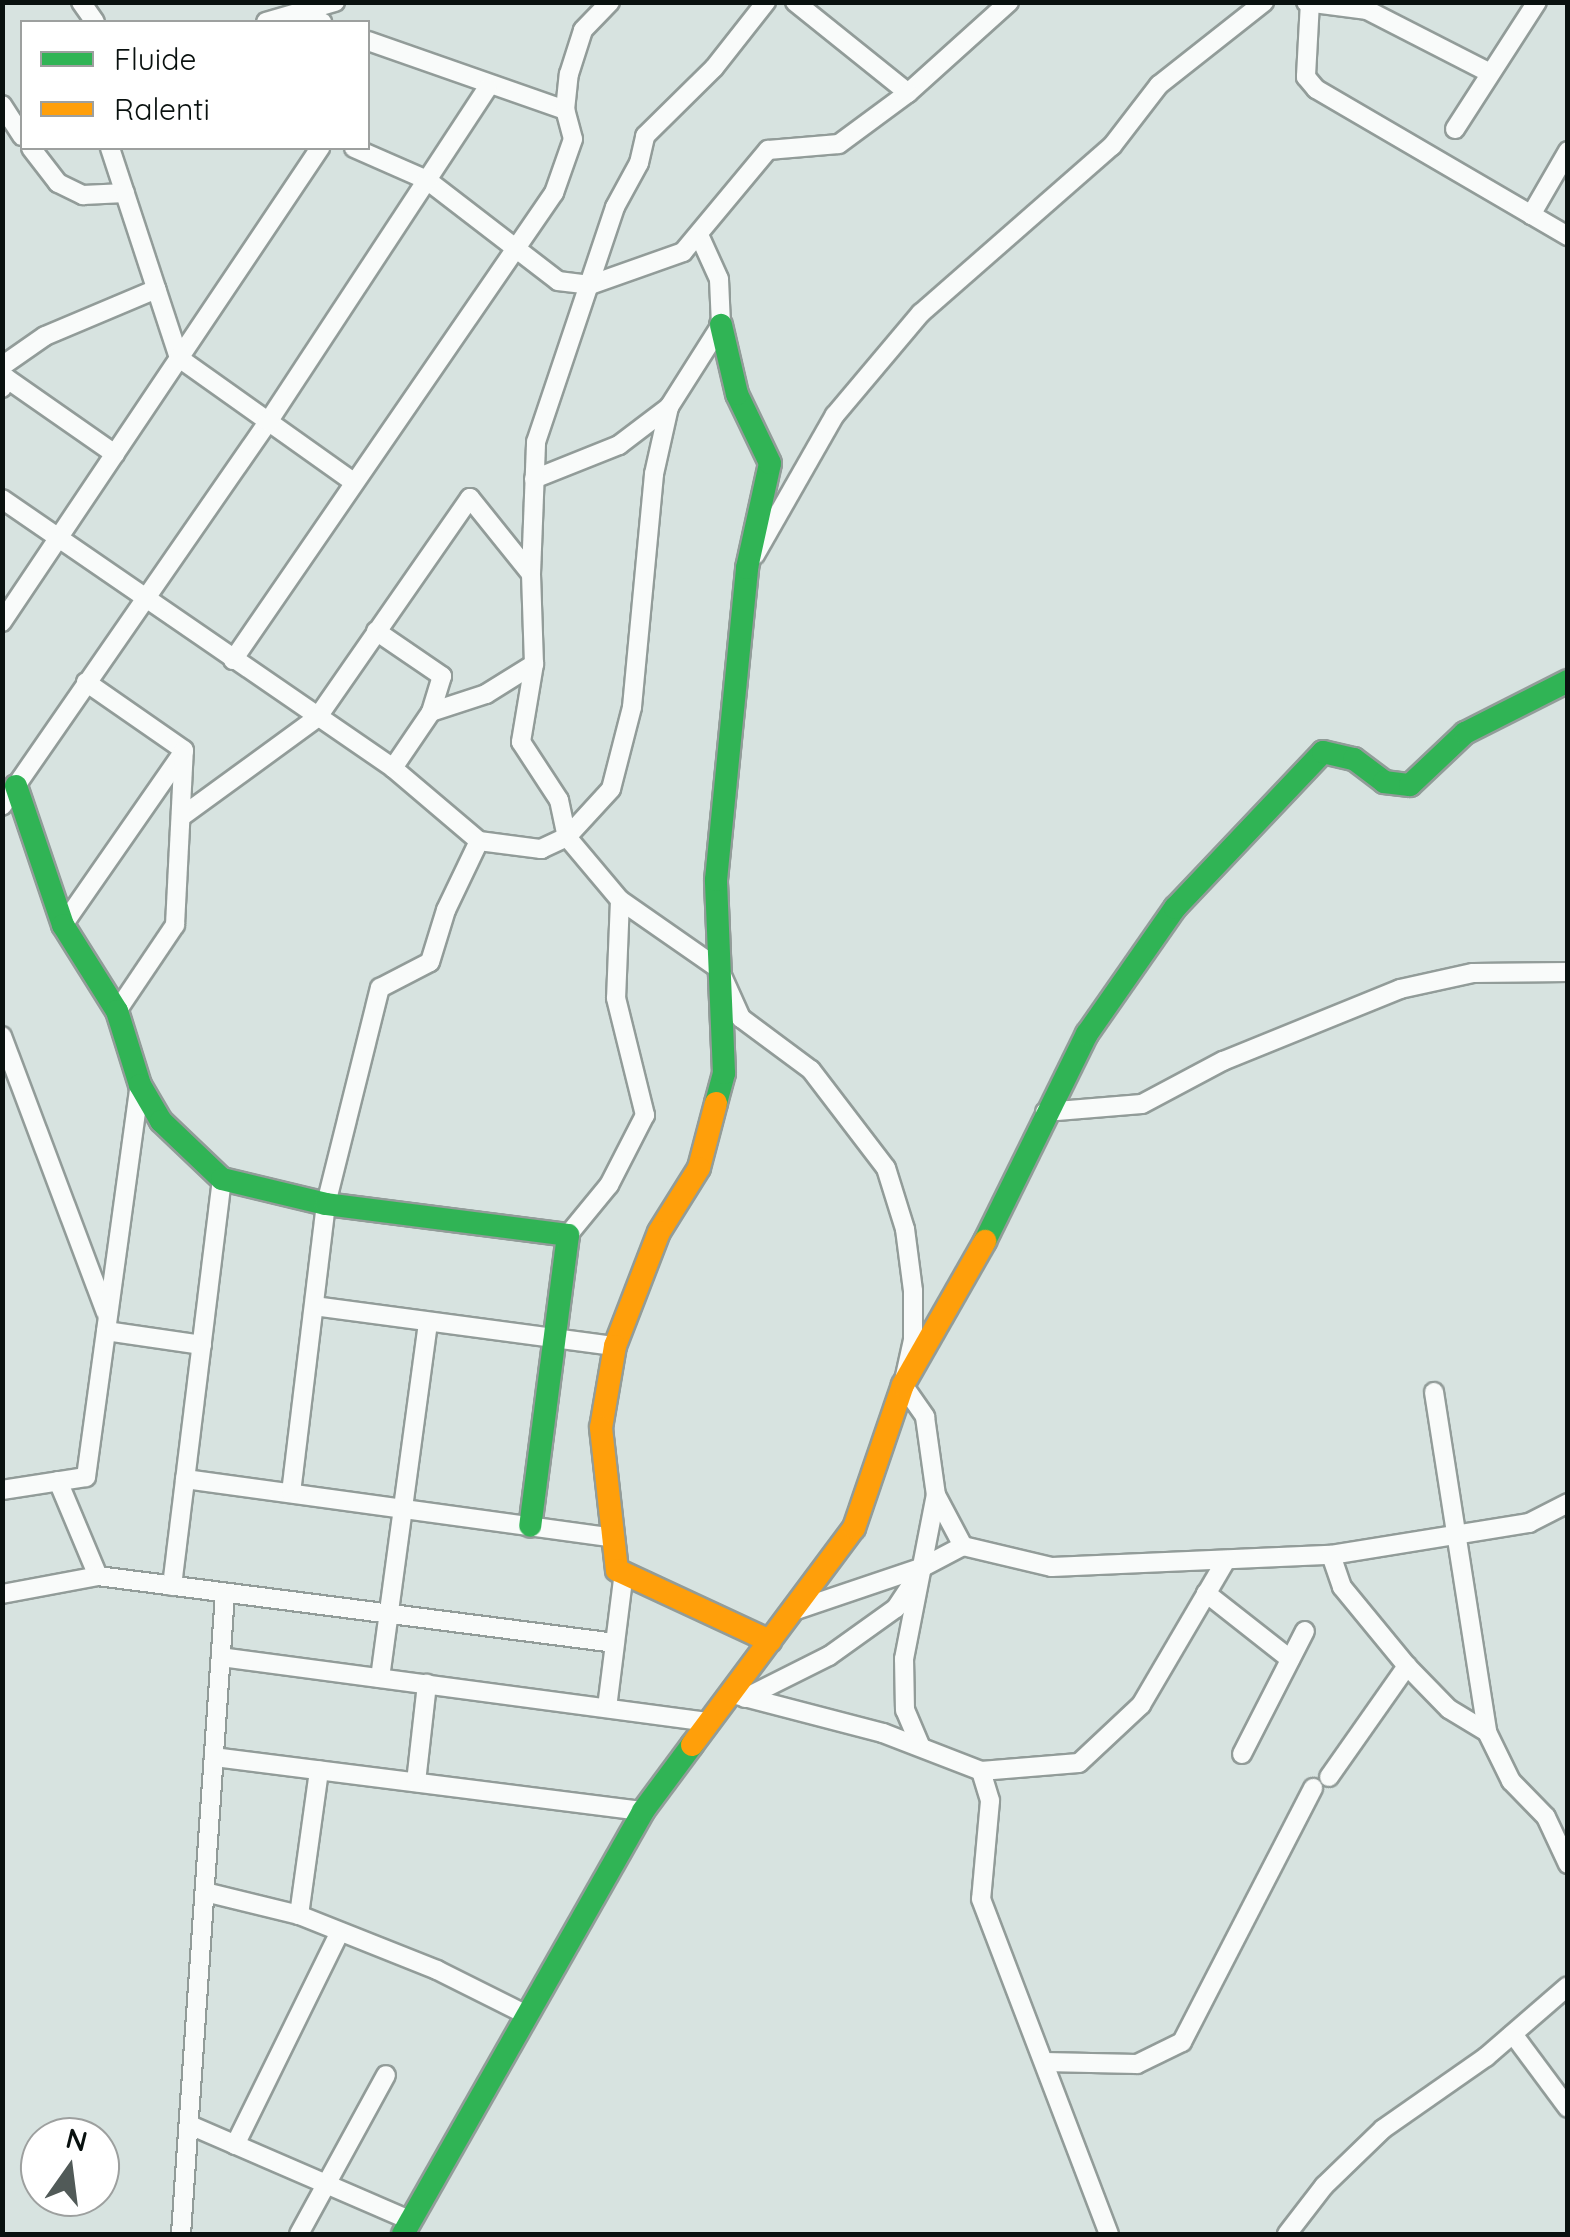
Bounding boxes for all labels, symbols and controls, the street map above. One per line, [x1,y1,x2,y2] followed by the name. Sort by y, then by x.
[20,20,370,150] legend
[114,40,196,78] text: Fluide
[114,90,210,128] text: Ralenti
[20,2117,120,2217] north arrow
[63,2120,91,2159] text: N

